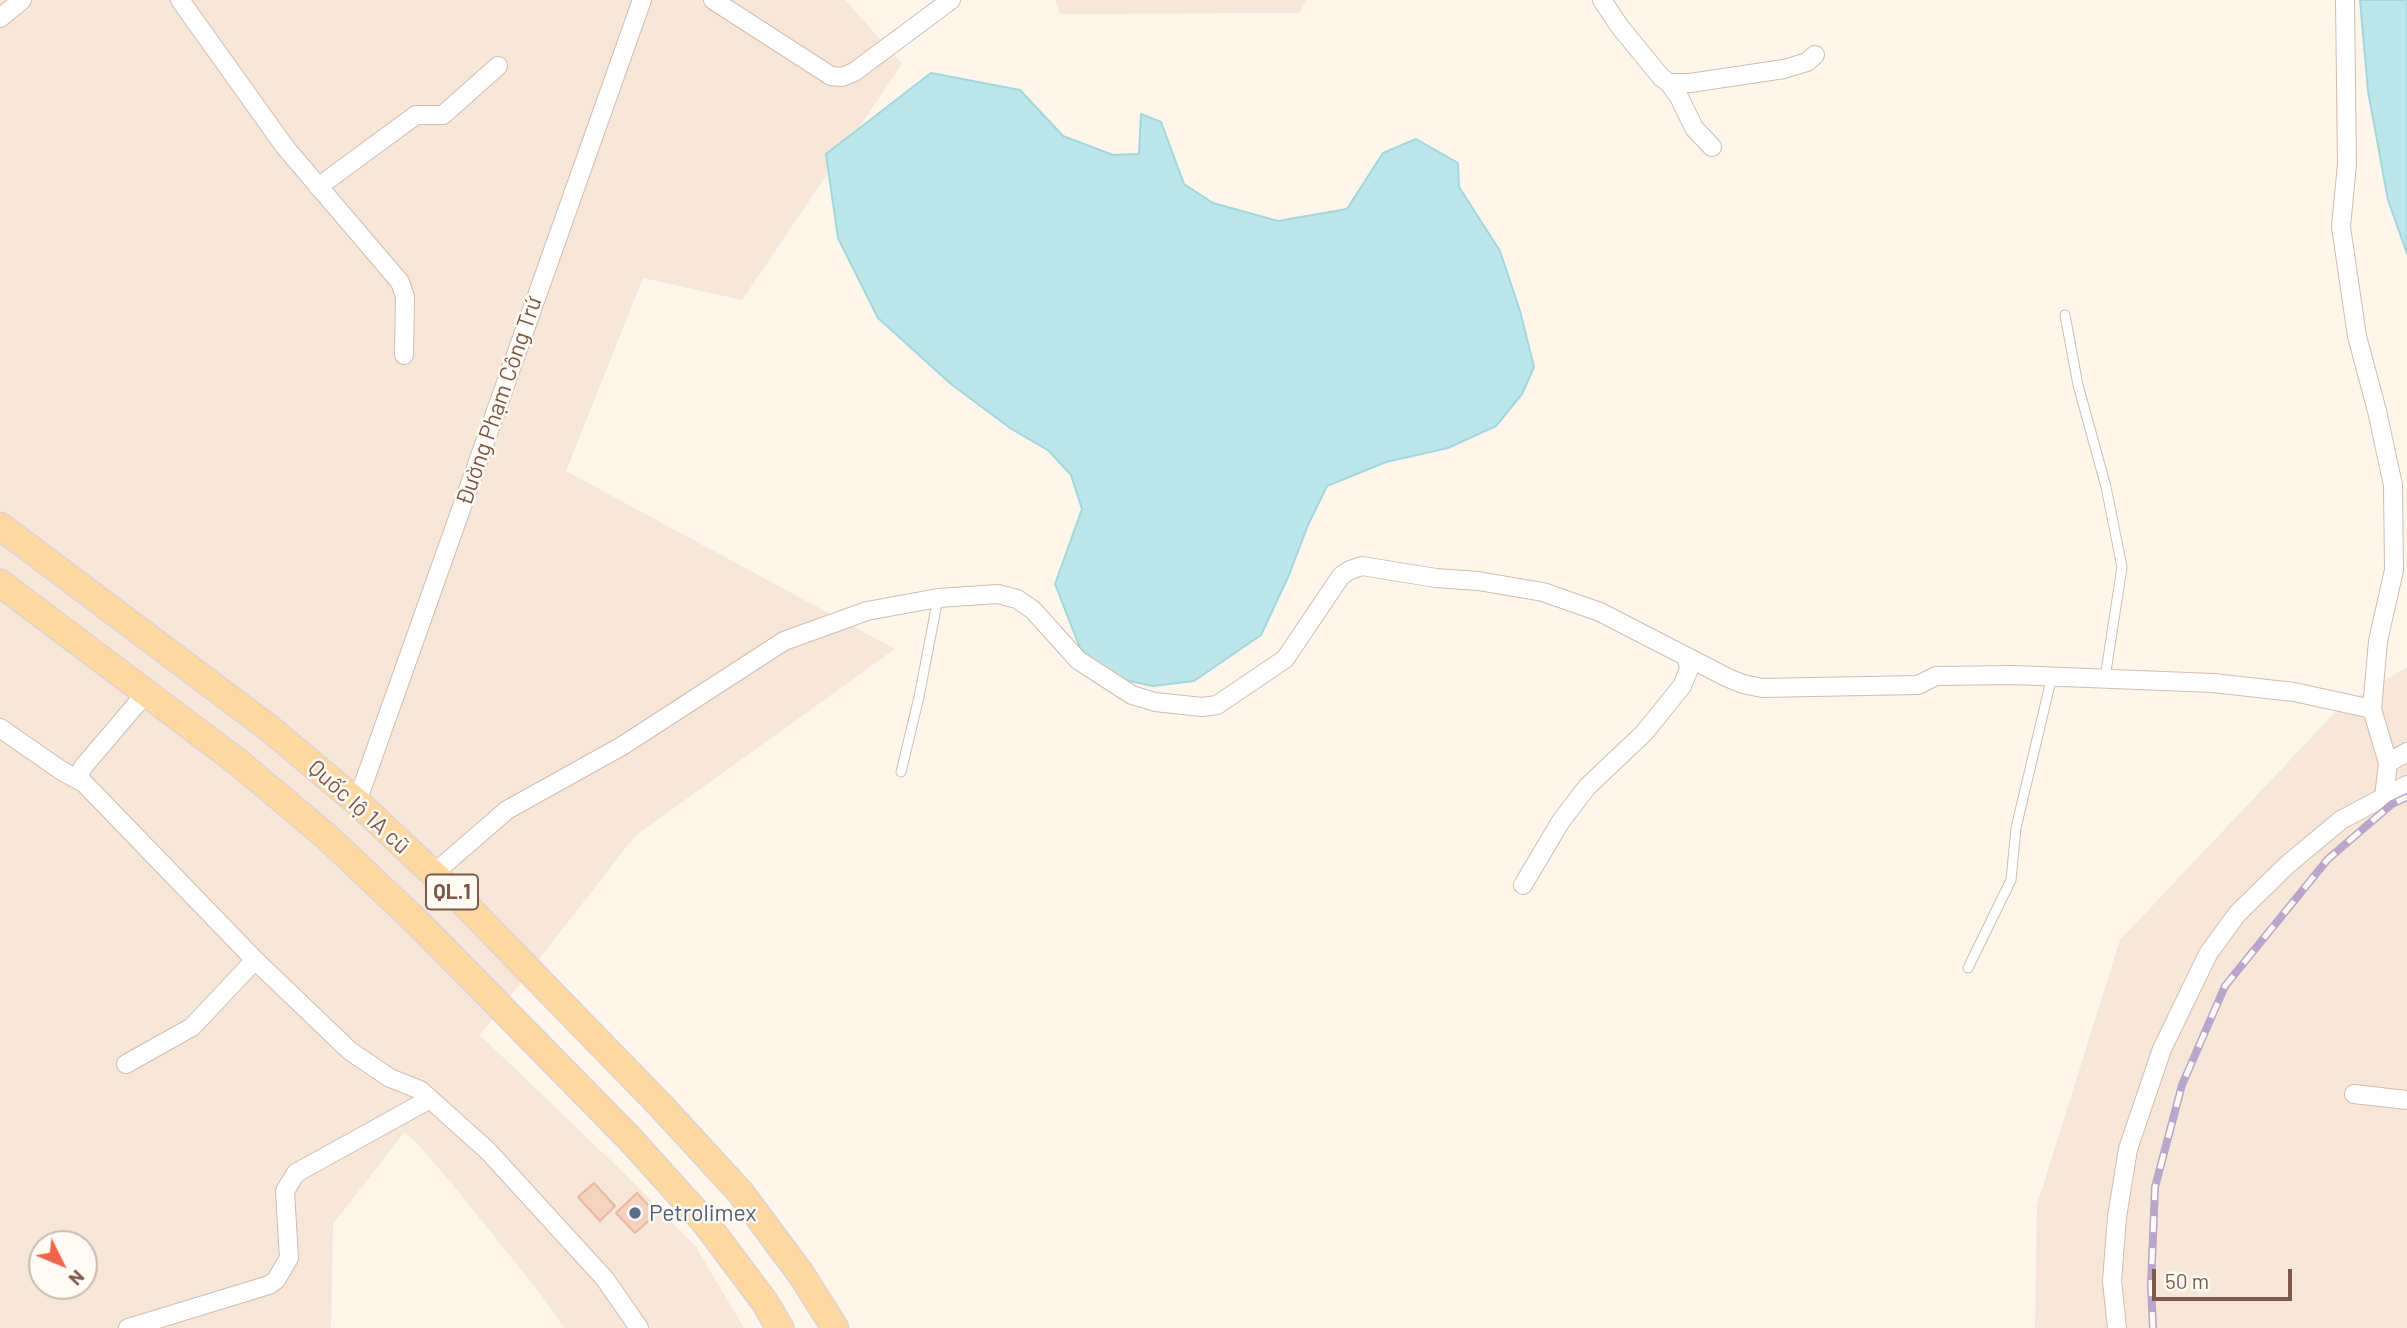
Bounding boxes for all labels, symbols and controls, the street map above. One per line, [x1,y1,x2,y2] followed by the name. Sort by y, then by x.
[450,293,548,509] street label: Đường Phạm Công Trứ
[302,754,416,860] street label: Quốc lộ 1A cũ
[426,874,478,910] road number: QL.1
[649,1199,756,1227] place label: Petrolimex
[627,1205,643,1221] marker: Petrolimex
[28,1230,98,1300] north arrow
[2155,1254,2295,1298] scale bar
[65,1266,90,1291] text: N
[2165,1268,2209,1293] text: 50 m

